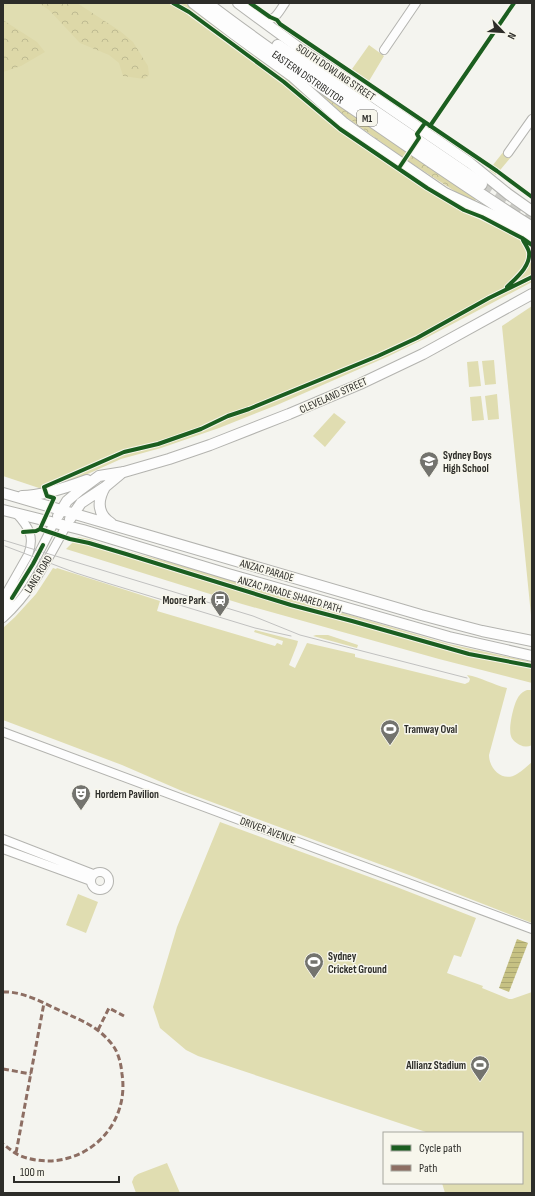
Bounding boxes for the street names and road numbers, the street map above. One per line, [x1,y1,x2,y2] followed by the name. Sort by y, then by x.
[294,41,378,104] street label: SOUTH DOWLING STREET
[269,48,346,107] street label: EASTERN DISTRIBUTOR
[357,110,377,126] road number: M1
[297,375,370,416] street label: CLEVELAND STREET
[22,553,55,596] street label: LANG ROAD
[238,556,295,584] street label: ANZAC PARADE
[235,573,343,616] street label: ANZAC PARADE SHARED PATH
[238,814,298,847] street label: DRIVER AVENUE

